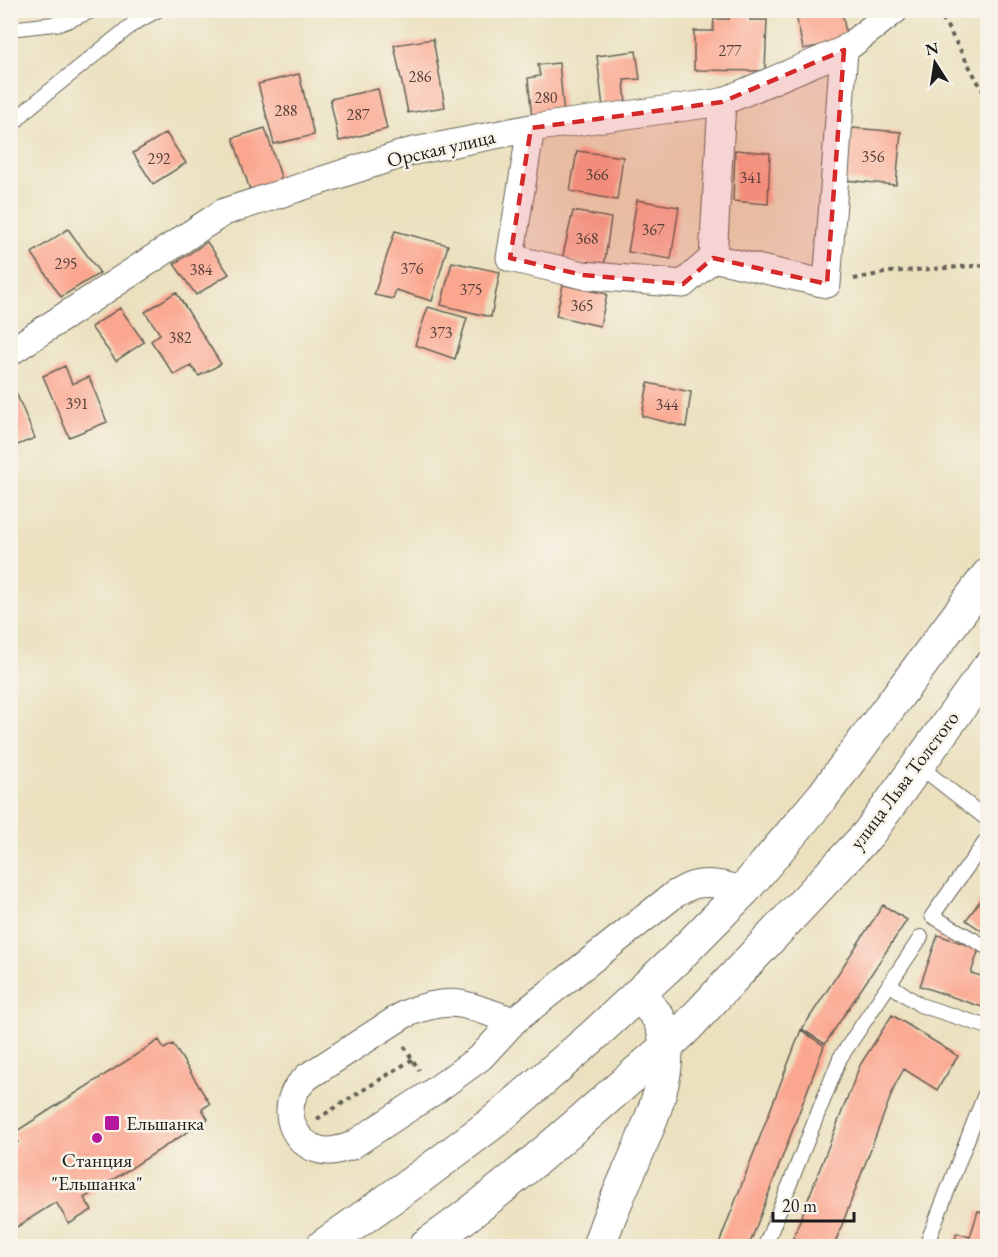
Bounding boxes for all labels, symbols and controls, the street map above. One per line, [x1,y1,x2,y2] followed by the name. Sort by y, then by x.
[905,33,965,93] north arrow
[923,37,941,60] text: N
[718,40,742,61] house number: 277
[408,66,432,87] house number: 286
[534,87,558,108] house number: 280
[274,100,298,121] house number: 288
[346,104,370,125] house number: 287
[384,123,498,173] street label: Орская улица
[861,146,885,167] house number: 356
[147,148,171,169] house number: 292
[585,164,609,185] house number: 366
[739,167,763,188] house number: 341
[641,219,665,240] house number: 367
[575,228,599,249] house number: 368
[54,253,78,274] house number: 295
[400,258,424,279] house number: 376
[189,259,213,280] house number: 384
[459,279,483,300] house number: 375
[570,295,594,316] house number: 365
[429,322,453,343] house number: 373
[168,327,192,348] house number: 382
[65,393,89,414] house number: 391
[655,394,679,415] house number: 344
[843,706,965,854] street label: улица Льва Толстого
[126,1110,204,1136] place label: Ельшанка
[103,1114,121,1132] marker: Ельшанка
[90,1131,104,1145] marker: Станция "Ельшанка"
[51,1147,143,1196] place label: Станция "Ельшанка"
[773,1185,854,1223] scale bar
[782,1194,817,1217] text: 20 m

